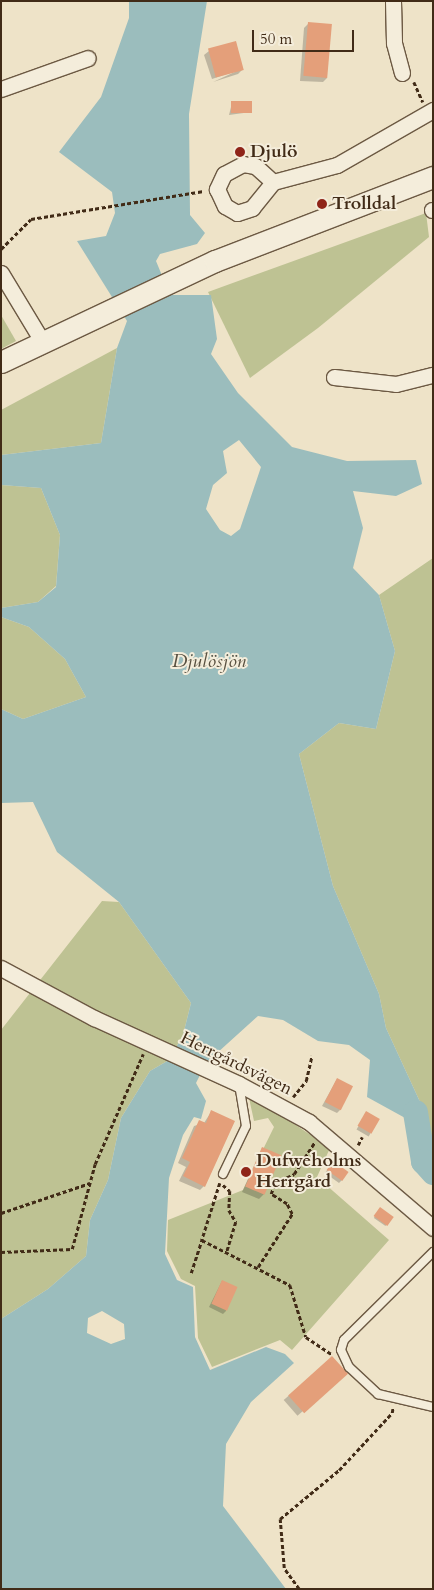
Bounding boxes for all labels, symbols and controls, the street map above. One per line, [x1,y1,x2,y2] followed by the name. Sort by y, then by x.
[254,20,356,52] scale bar
[260,29,292,49] text: 50 m
[250,141,297,163] place label: Djulö
[234,146,246,158] marker: Djulö
[332,193,396,215] place label: Trolldal
[316,198,328,210] marker: Trolldal
[172,651,246,673] water label: Djulösjön
[176,1028,296,1100] street label: Herrgårdsvägen
[256,1151,361,1194] place label: Dufweholms Herrgård
[240,1166,252,1178] marker: Dufweholms Herrgård

